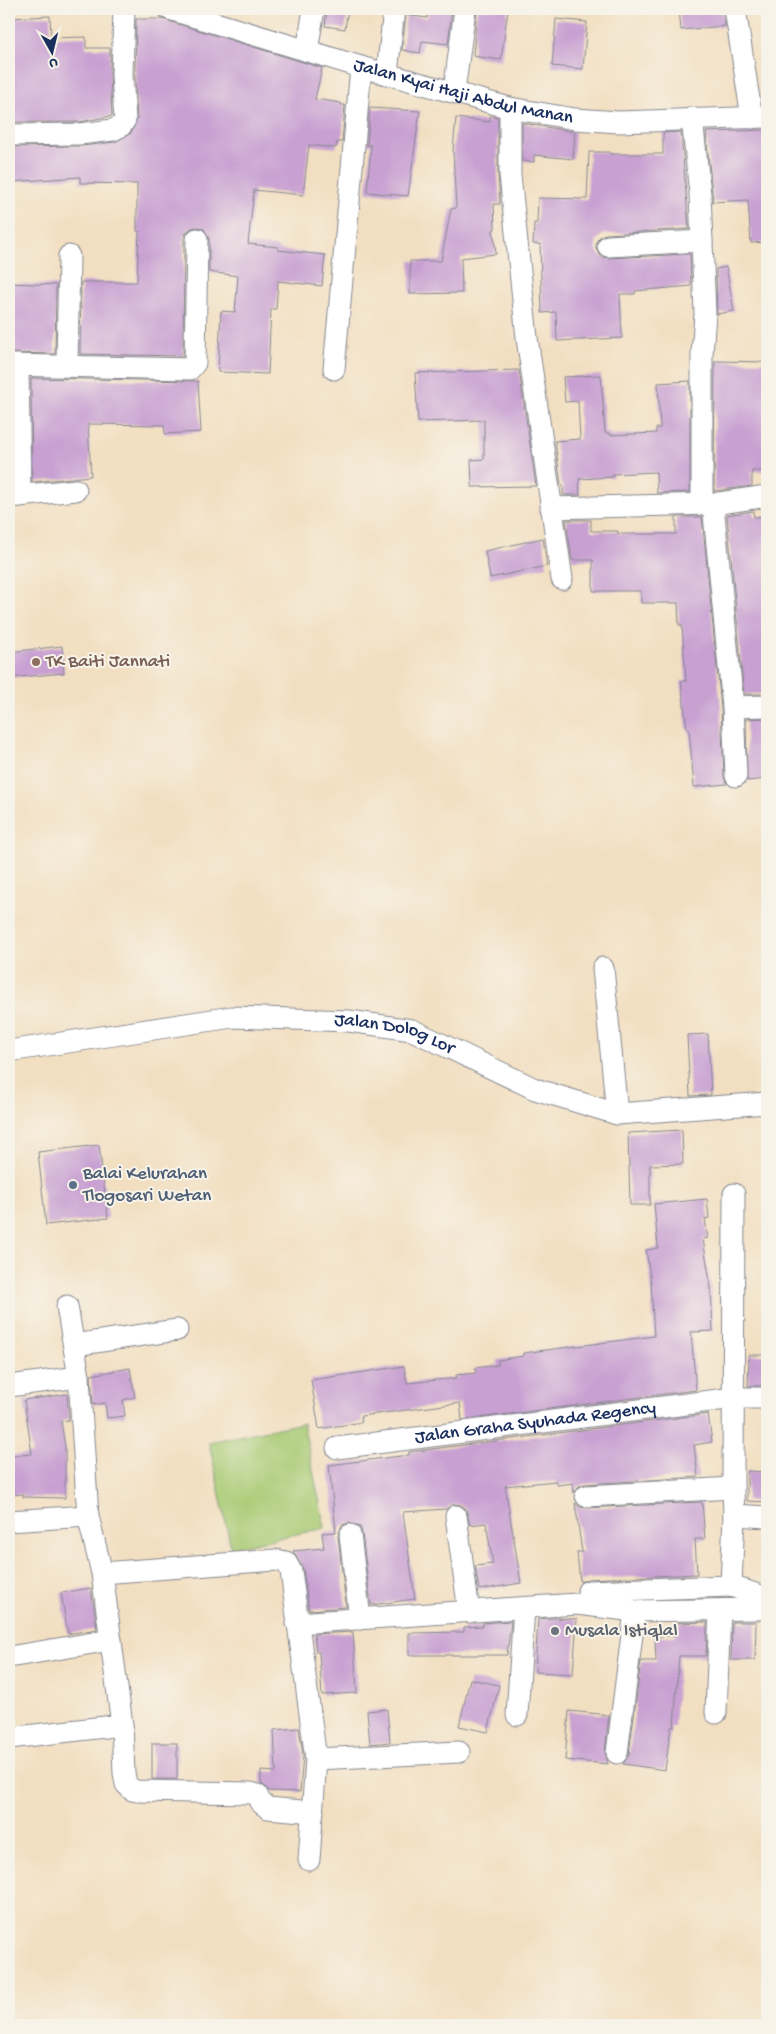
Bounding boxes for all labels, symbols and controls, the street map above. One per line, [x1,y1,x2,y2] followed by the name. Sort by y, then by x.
[28,28,78,78] north arrow
[48,53,59,71] text: U
[350,54,575,130] street label: Jalan Kyai Haji Abdul Manan
[45,651,170,674] place label: TK Baiti Jannati
[30,656,42,668] marker: TK Baiti Jannati
[334,1009,460,1061] street label: Jalan Dolog Lor
[82,1163,211,1208] place label: Balai Kelurahan Tlogosari Wetan
[67,1179,79,1191] marker: Balai Kelurahan Tlogosari Wetan
[414,1396,658,1450] street label: Jalan Graha Syuhada Regency
[565,1620,678,1643] place label: Musala Istiqlal
[549,1625,561,1637] marker: Musala Istiqlal

